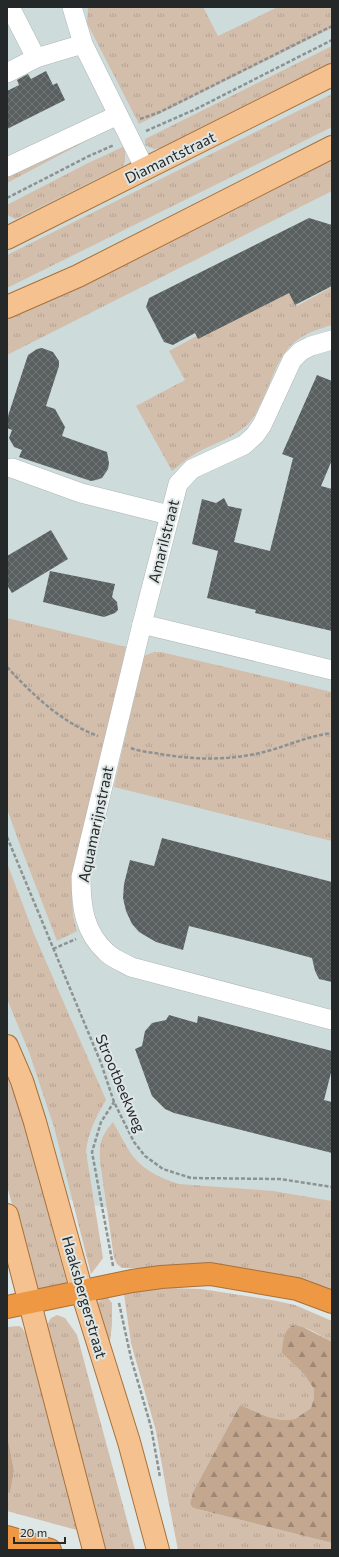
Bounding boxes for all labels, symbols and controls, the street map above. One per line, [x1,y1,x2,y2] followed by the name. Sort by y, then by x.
[122,127,218,187] street label: Diamantstraat
[144,497,182,585] street label: Amarilstraat
[74,764,116,884] street label: Aquamarijnstraat
[92,1031,150,1135] street label: Strootbeekweg
[59,1234,111,1360] street label: Haaksbergerstraat
[14,1519,65,1545] scale bar
[20,1525,47,1539] text: 20 m

